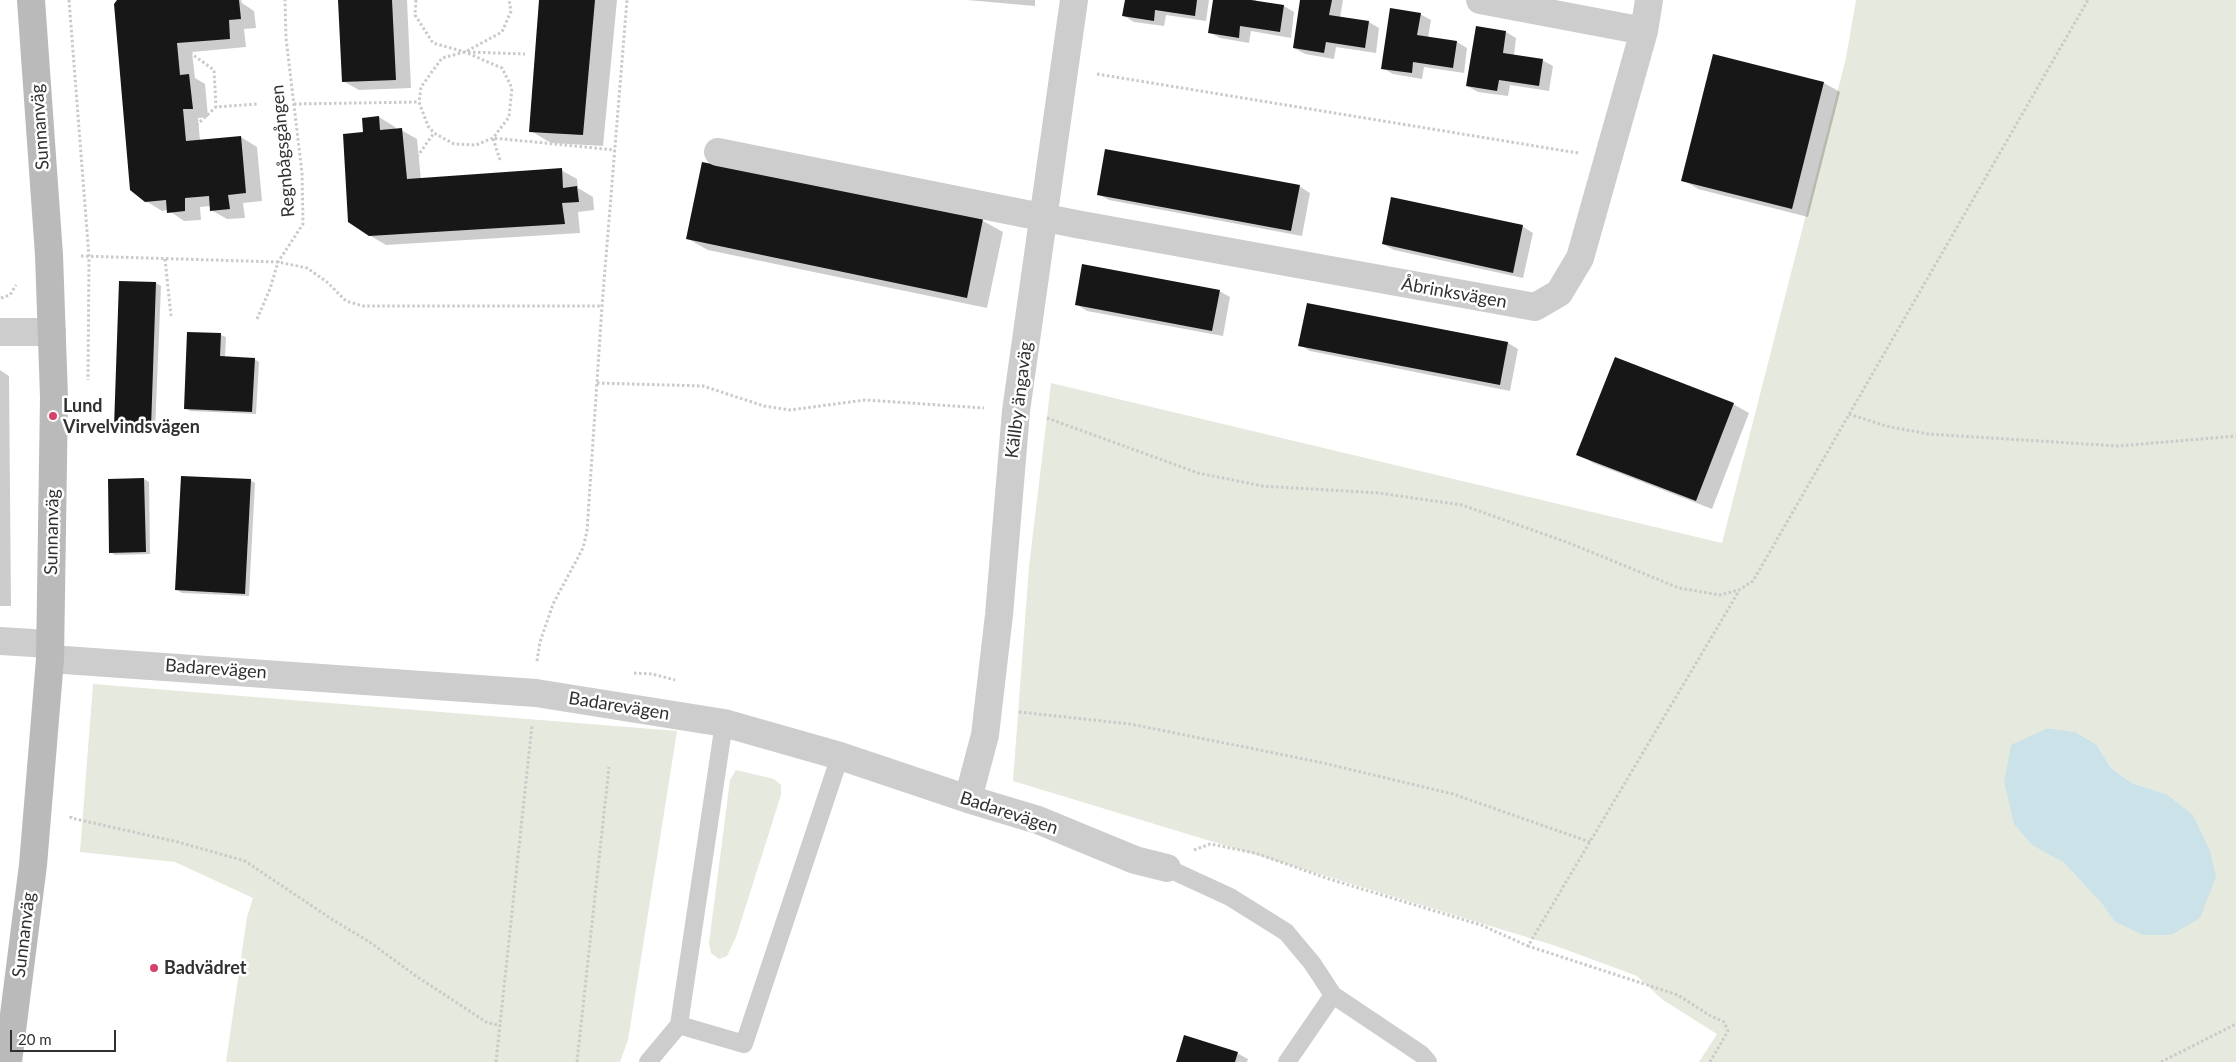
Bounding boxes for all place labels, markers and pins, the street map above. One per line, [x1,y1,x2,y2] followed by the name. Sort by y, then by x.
[63,395,200,438] place label: Lund Virvelvindsvägen
[47,410,59,422] marker: Lund Virvelvindsvägen
[164,957,246,979] place label: Badvädret
[148,962,160,974] marker: Badvädret

